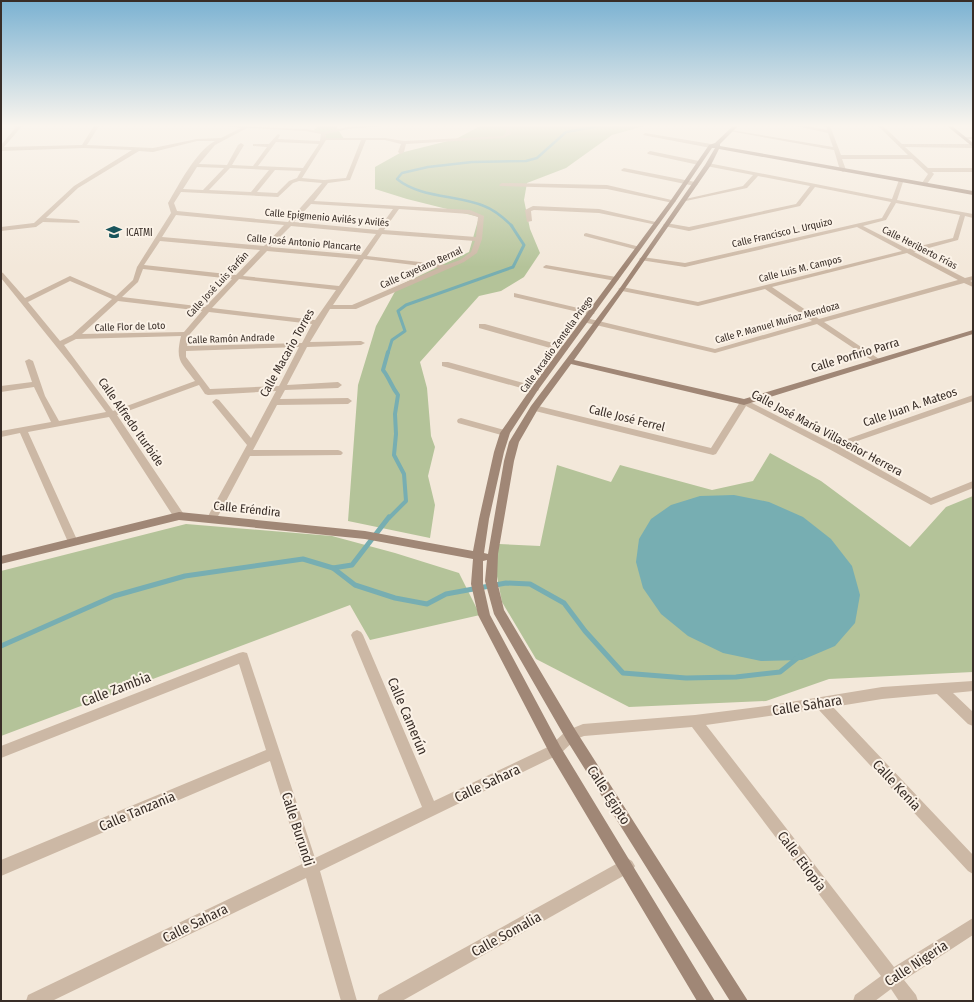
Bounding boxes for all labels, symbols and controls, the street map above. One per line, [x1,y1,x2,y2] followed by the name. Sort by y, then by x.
[264,207,390,229] street label: Calle Epigmenio Avilés y Avilés
[731,216,834,250] street label: Calle Francisco L. Urquizo
[105,223,123,241] school or university icon: ICATMI
[880,223,960,272] street label: Calle Heriberto Frías
[126,227,153,239] place label: ICATMI
[246,232,362,254] street label: Calle José Antonio Plancarte
[378,244,465,291] street label: Calle Cayetano Bernal
[184,249,251,320] street label: Calle José Luis Farfán
[758,253,843,285] street label: Calle Luis M. Campos
[518,294,596,395] street label: Calle Arcadio Zentella Priego
[714,299,841,347] street label: Calle P. Manuel Muñoz Mendoza
[257,306,317,400] street label: Calle Macario Torres
[94,320,166,334] street label: Calle Flor de Loto
[187,331,275,347] street label: Calle Ramón Andrade
[809,335,901,375] street label: Calle Porfirio Parra
[95,375,167,469] street label: Calle Alfredo Iturbide
[861,384,959,430] street label: Calle Juan A. Mateos
[749,387,905,479] street label: Calle José María Villaseñor Herrera
[587,402,667,434] street label: Calle José Ferrel
[213,499,281,520] street label: Calle Eréndira
[79,668,153,710] street label: Calle Zambia
[384,675,431,757] street label: Calle Camerún
[771,692,843,719] street label: Calle Sahara
[869,756,924,814] street label: Calle Kenia
[452,761,523,806] street label: Calle Sahara
[583,763,634,828] street label: Calle Egipto
[96,788,178,835] street label: Calle Tanzania
[278,790,317,868] street label: Calle Burundi
[773,828,830,895] street label: Calle Etiopía
[160,900,231,947] street label: Calle Sahara
[468,908,544,961] street label: Calle Somalia
[882,937,951,990] street label: Calle Nigeria

